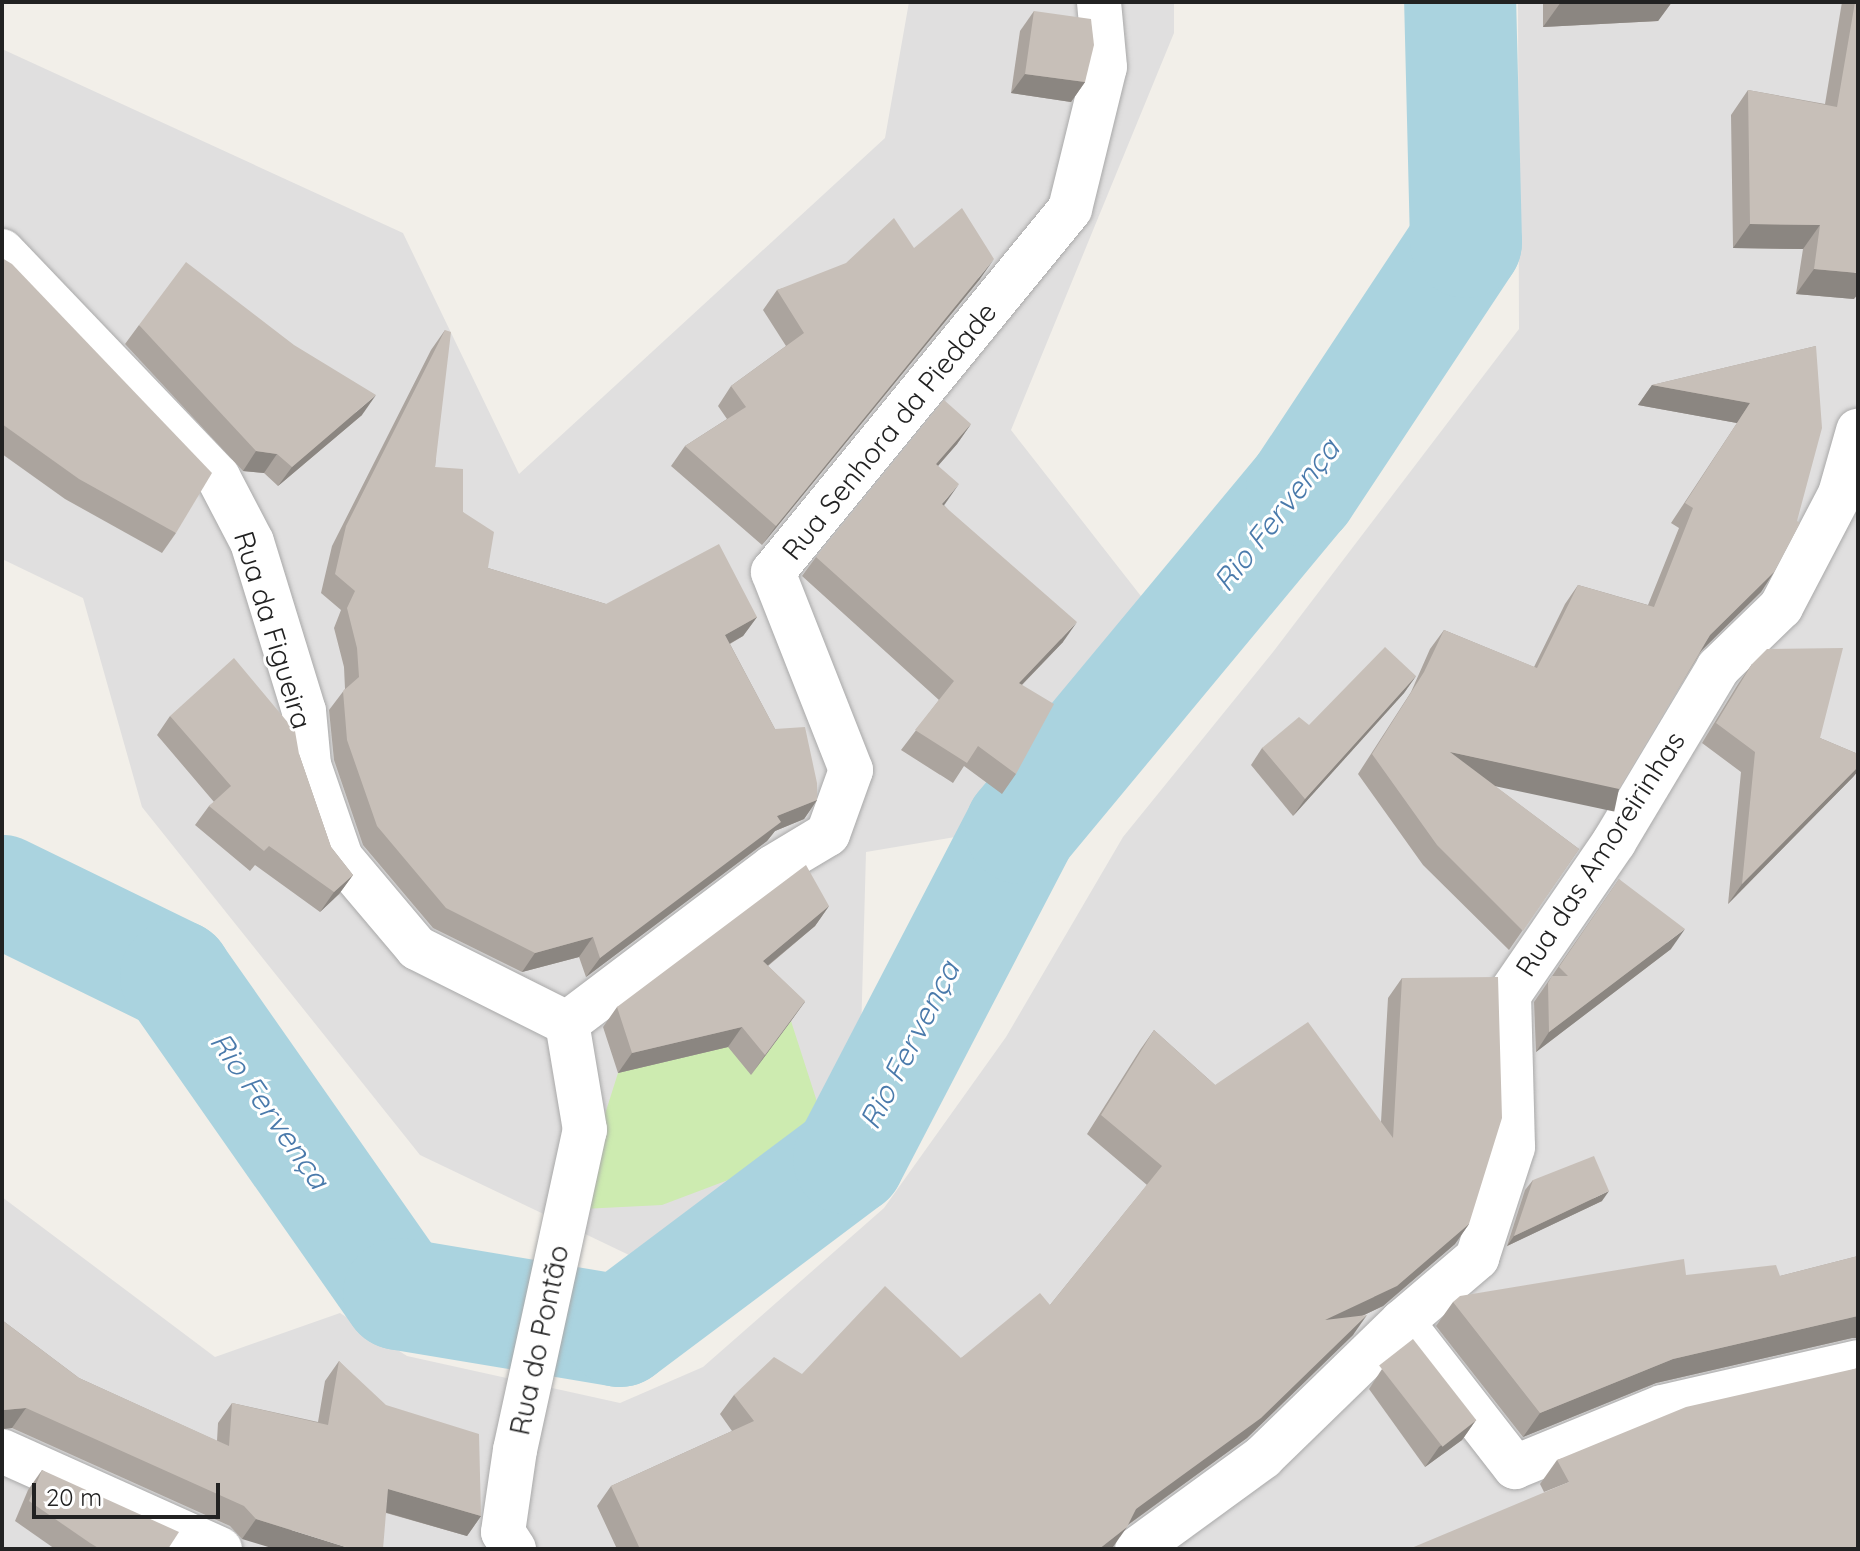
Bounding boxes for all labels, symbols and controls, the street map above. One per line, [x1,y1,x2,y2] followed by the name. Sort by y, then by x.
[775,296,1003,566] street label: Rua Senhora da Piedade
[1205,432,1347,598] water label: Rio Fervença
[227,527,319,733] street label: Rua da Figueira
[1508,725,1692,983] street label: Rua das Amoreirinhas
[851,955,967,1135] water label: Rio Fervença
[203,1025,337,1195] water label: Rio Fervença
[502,1242,576,1438] street label: Rua do Pontão
[36,1467,224,1517] scale bar
[46,1482,102,1512] text: 20 m

